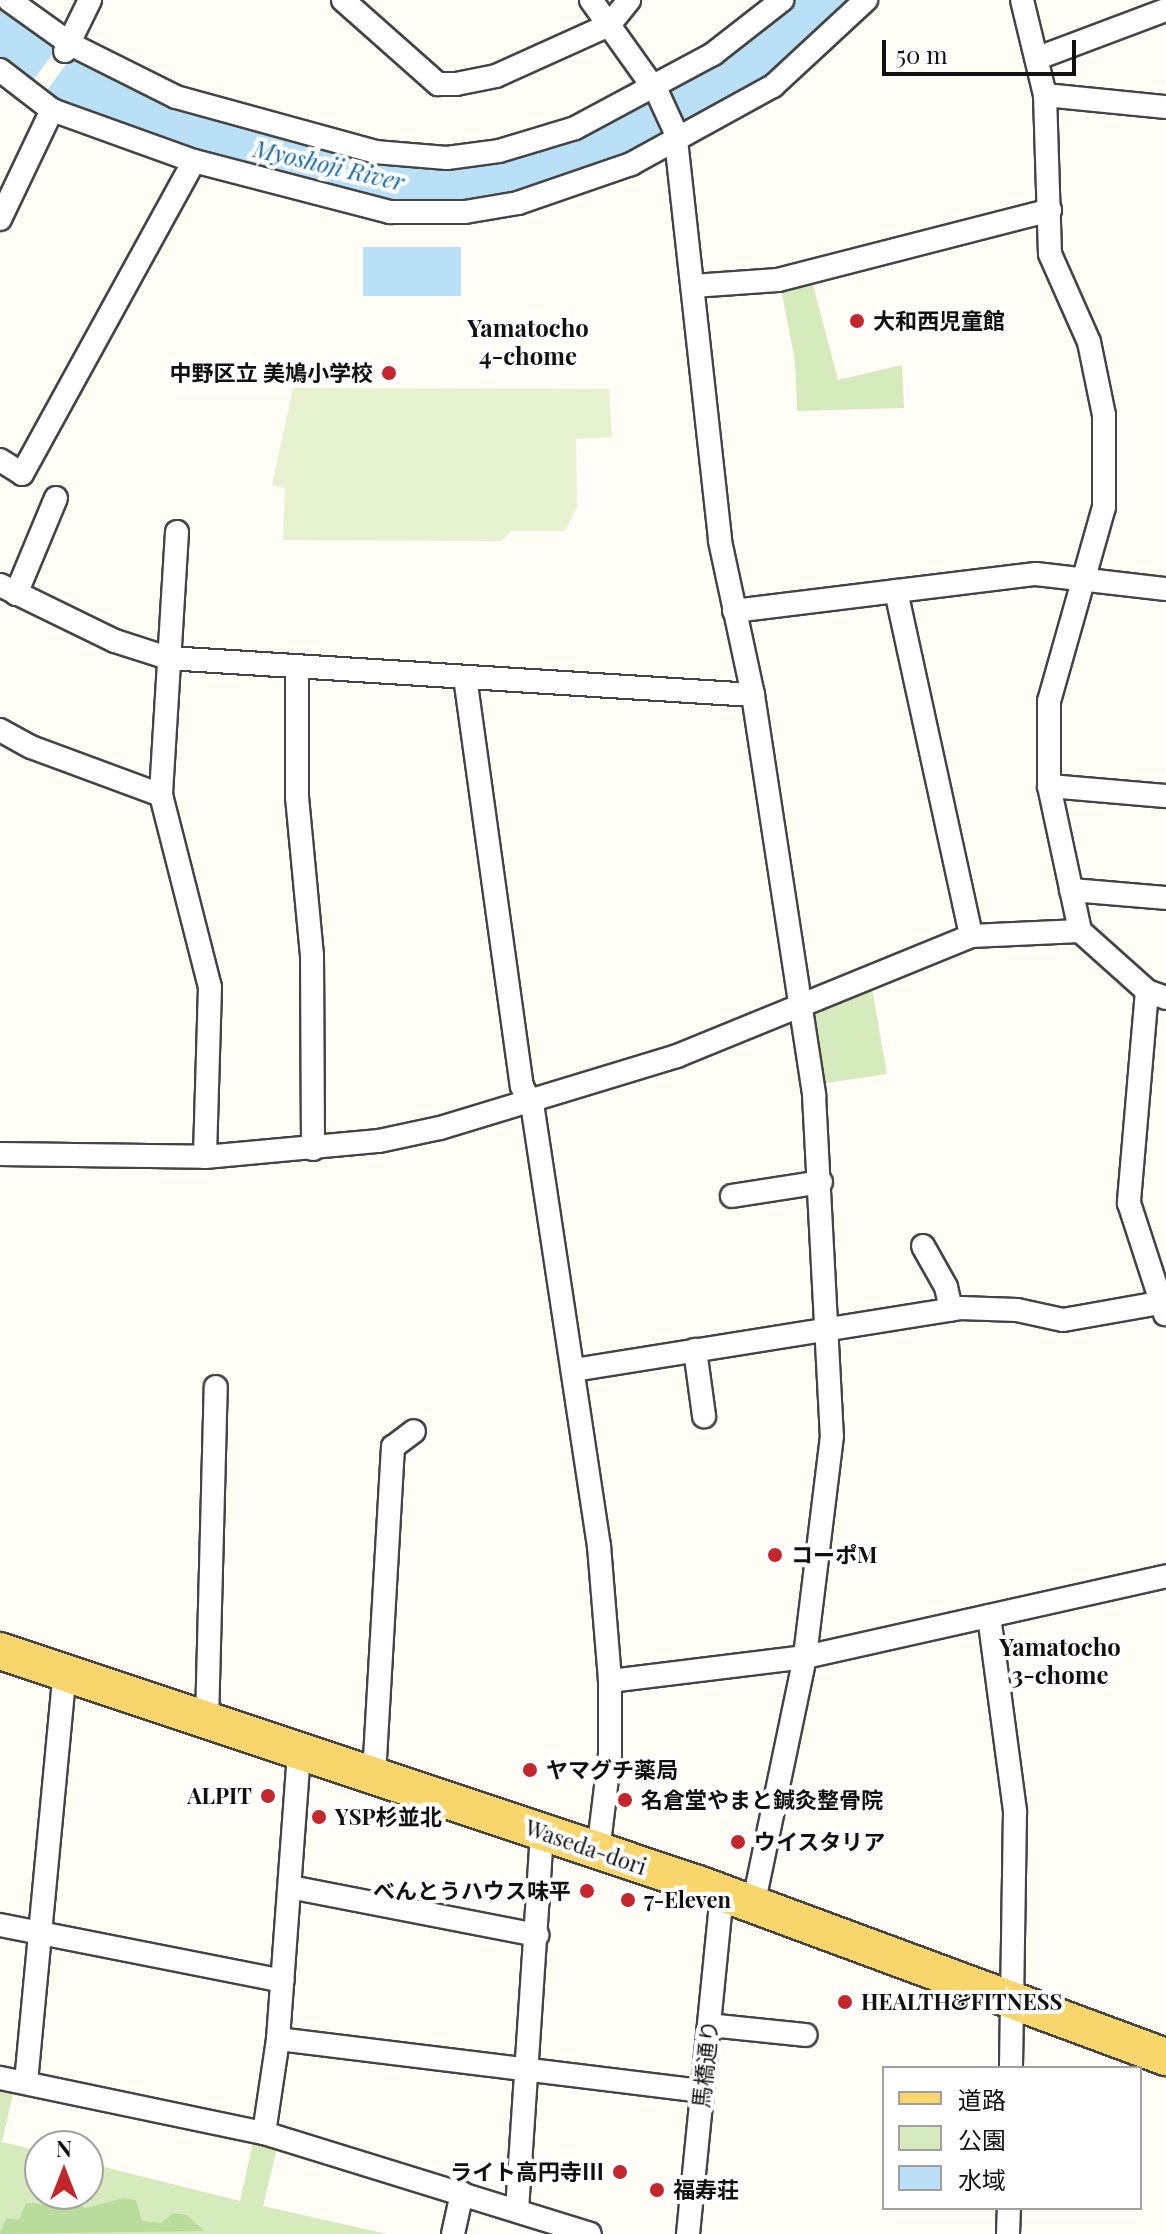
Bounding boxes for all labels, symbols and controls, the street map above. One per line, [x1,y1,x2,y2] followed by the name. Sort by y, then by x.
[886,24,1080,74] scale bar
[896,38,948,70] text: 50 m
[251,134,407,196] water label: Myoshoji River
[873,308,1005,334] place label: 大和西児童館
[848,312,866,330] marker: 大和西児童館
[467,314,589,370] district label: Yamatocho 4-chome
[170,360,373,386] place label: 中野区立 美鳩小学校
[380,364,398,382] marker: 中野区立 美鳩小学校
[791,1542,877,1568] place label: コーポM
[766,1546,784,1564] marker: コーポM
[999,1633,1121,1689] district label: Yamatocho 3-chome
[546,1757,678,1783] place label: ヤマグチ薬局
[521,1761,539,1779] marker: ヤマグチ薬局
[187,1783,252,1809] place label: ALPIT
[259,1787,277,1805] marker: ALPIT
[641,1787,883,1813] place label: 名倉堂やまと鍼灸整骨院
[616,1791,634,1809] marker: 名倉堂やまと鍼灸整骨院
[335,1804,442,1830] place label: YSP杉並北
[310,1808,328,1826] marker: YSP杉並北
[522,1814,650,1880] street label: Waseda-dori
[754,1829,886,1855] place label: ウイスタリア
[729,1833,747,1851] marker: ウイスタリア
[373,1878,571,1904] place label: べんとうハウス味平
[578,1882,596,1900] marker: べんとうハウス味平
[644,1887,731,1913] place label: 7-Eleven
[619,1891,637,1909] marker: 7-Eleven
[861,1989,1062,2015] place label: HEALTH&FITNESS
[836,1993,854,2011] marker: HEALTH&FITNESS
[687,2019,723,2109] street label: 馬橋通り
[882,2066,1142,2210] legend
[958,2083,1006,2115] text: 道路
[958,2123,1006,2155] text: 公園
[24,2130,104,2210] north arrow
[56,2133,72,2163] text: N
[450,2159,604,2185] place label: ライト高円寺Ⅲ
[611,2163,629,2181] marker: ライト高円寺Ⅲ
[958,2163,1006,2195] text: 水域
[673,2177,739,2203] place label: 福寿荘
[648,2181,666,2199] marker: 福寿荘

